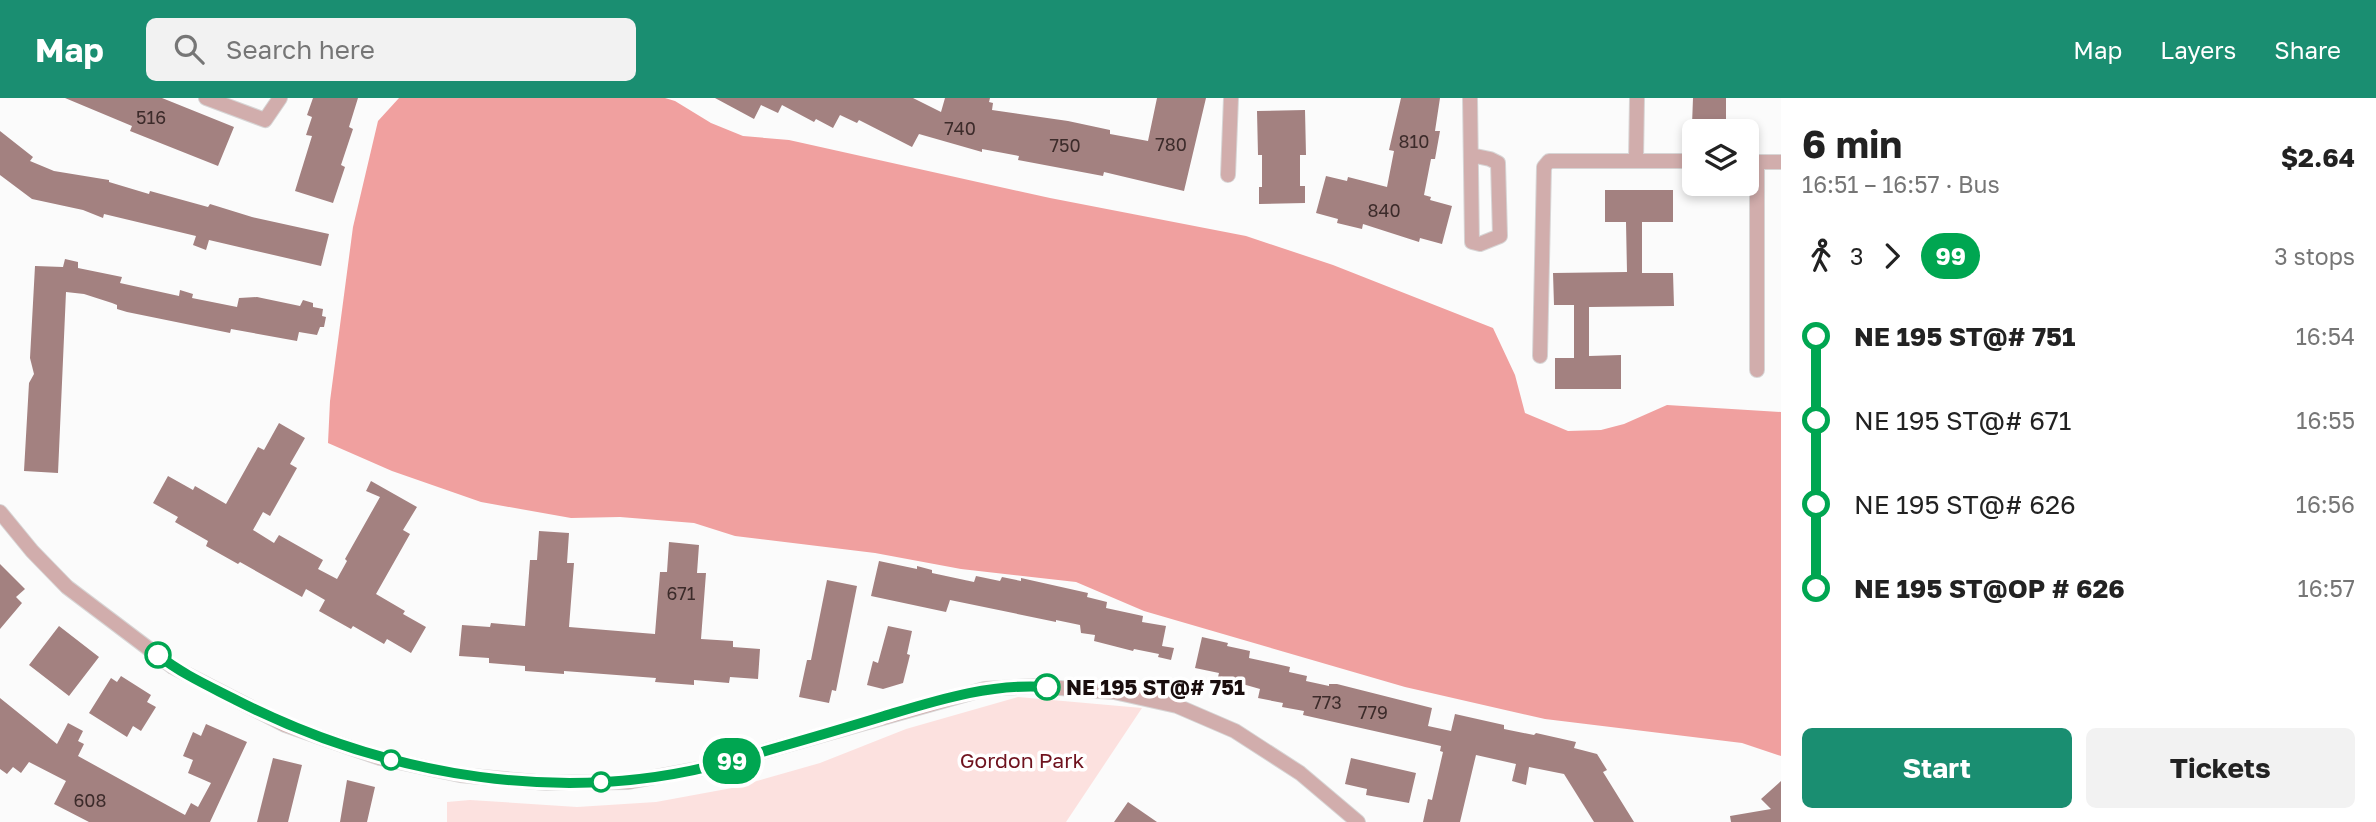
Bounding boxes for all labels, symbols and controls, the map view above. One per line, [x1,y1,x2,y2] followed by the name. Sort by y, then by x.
[146,18,636,81] search box
[35,30,104,69] text: Map
[170,30,208,68] icon: search
[226,34,375,65] text: Search here
[2073,35,2122,64] text: Map
[2160,35,2236,64] text: Layers
[2274,35,2341,64] text: Share
[136,106,166,128] house number: 516
[944,117,976,139] house number: 740
[1682,119,1759,196] map controls
[1682,119,1759,196] button: layers
[1802,121,1902,166] text: 6 min
[1399,130,1429,152] house number: 810
[1155,133,1187,155] house number: 780
[1049,134,1081,156] house number: 750
[2281,142,2355,173] text: $2.64
[1802,170,2000,198] text: 16:51 – 16:57 · Bus
[1367,199,1401,221] house number: 840
[1802,237,1840,275] icon: walk
[1873,237,1911,275] icon: forward
[1935,241,1966,270] text: 99
[1850,242,1863,270] text: 3
[2274,242,2355,270] text: 3 stops
[1854,321,2075,352] text: NE 195 ST@# 751
[2296,322,2355,350] text: 16:54
[1854,405,2071,436] text: NE 195 ST@# 671
[2296,406,2355,434] text: 16:55
[1854,489,2076,520] text: NE 195 ST@# 626
[2296,490,2355,518] text: 16:56
[1854,573,2125,604] text: NE 195 ST@OP # 626
[2298,574,2355,602] text: 16:57
[666,582,696,604] house number: 671
[145,642,171,668] unlabelled marker
[1034,674,1060,700] marker: NE 195 ST@# 751
[1066,674,1245,700] place label: NE 195 ST@# 751
[1312,691,1342,713] house number: 773
[1358,701,1388,723] house number: 779
[1802,728,2072,808] button: Start
[2086,728,2355,808] button: Tickets
[700,738,764,784] line badge: 99
[717,746,747,775] text: 99
[960,747,1084,773] park label: Gordon Park
[381,750,401,770] unlabelled marker
[591,772,611,792] unlabelled marker
[73,789,107,811] house number: 608

